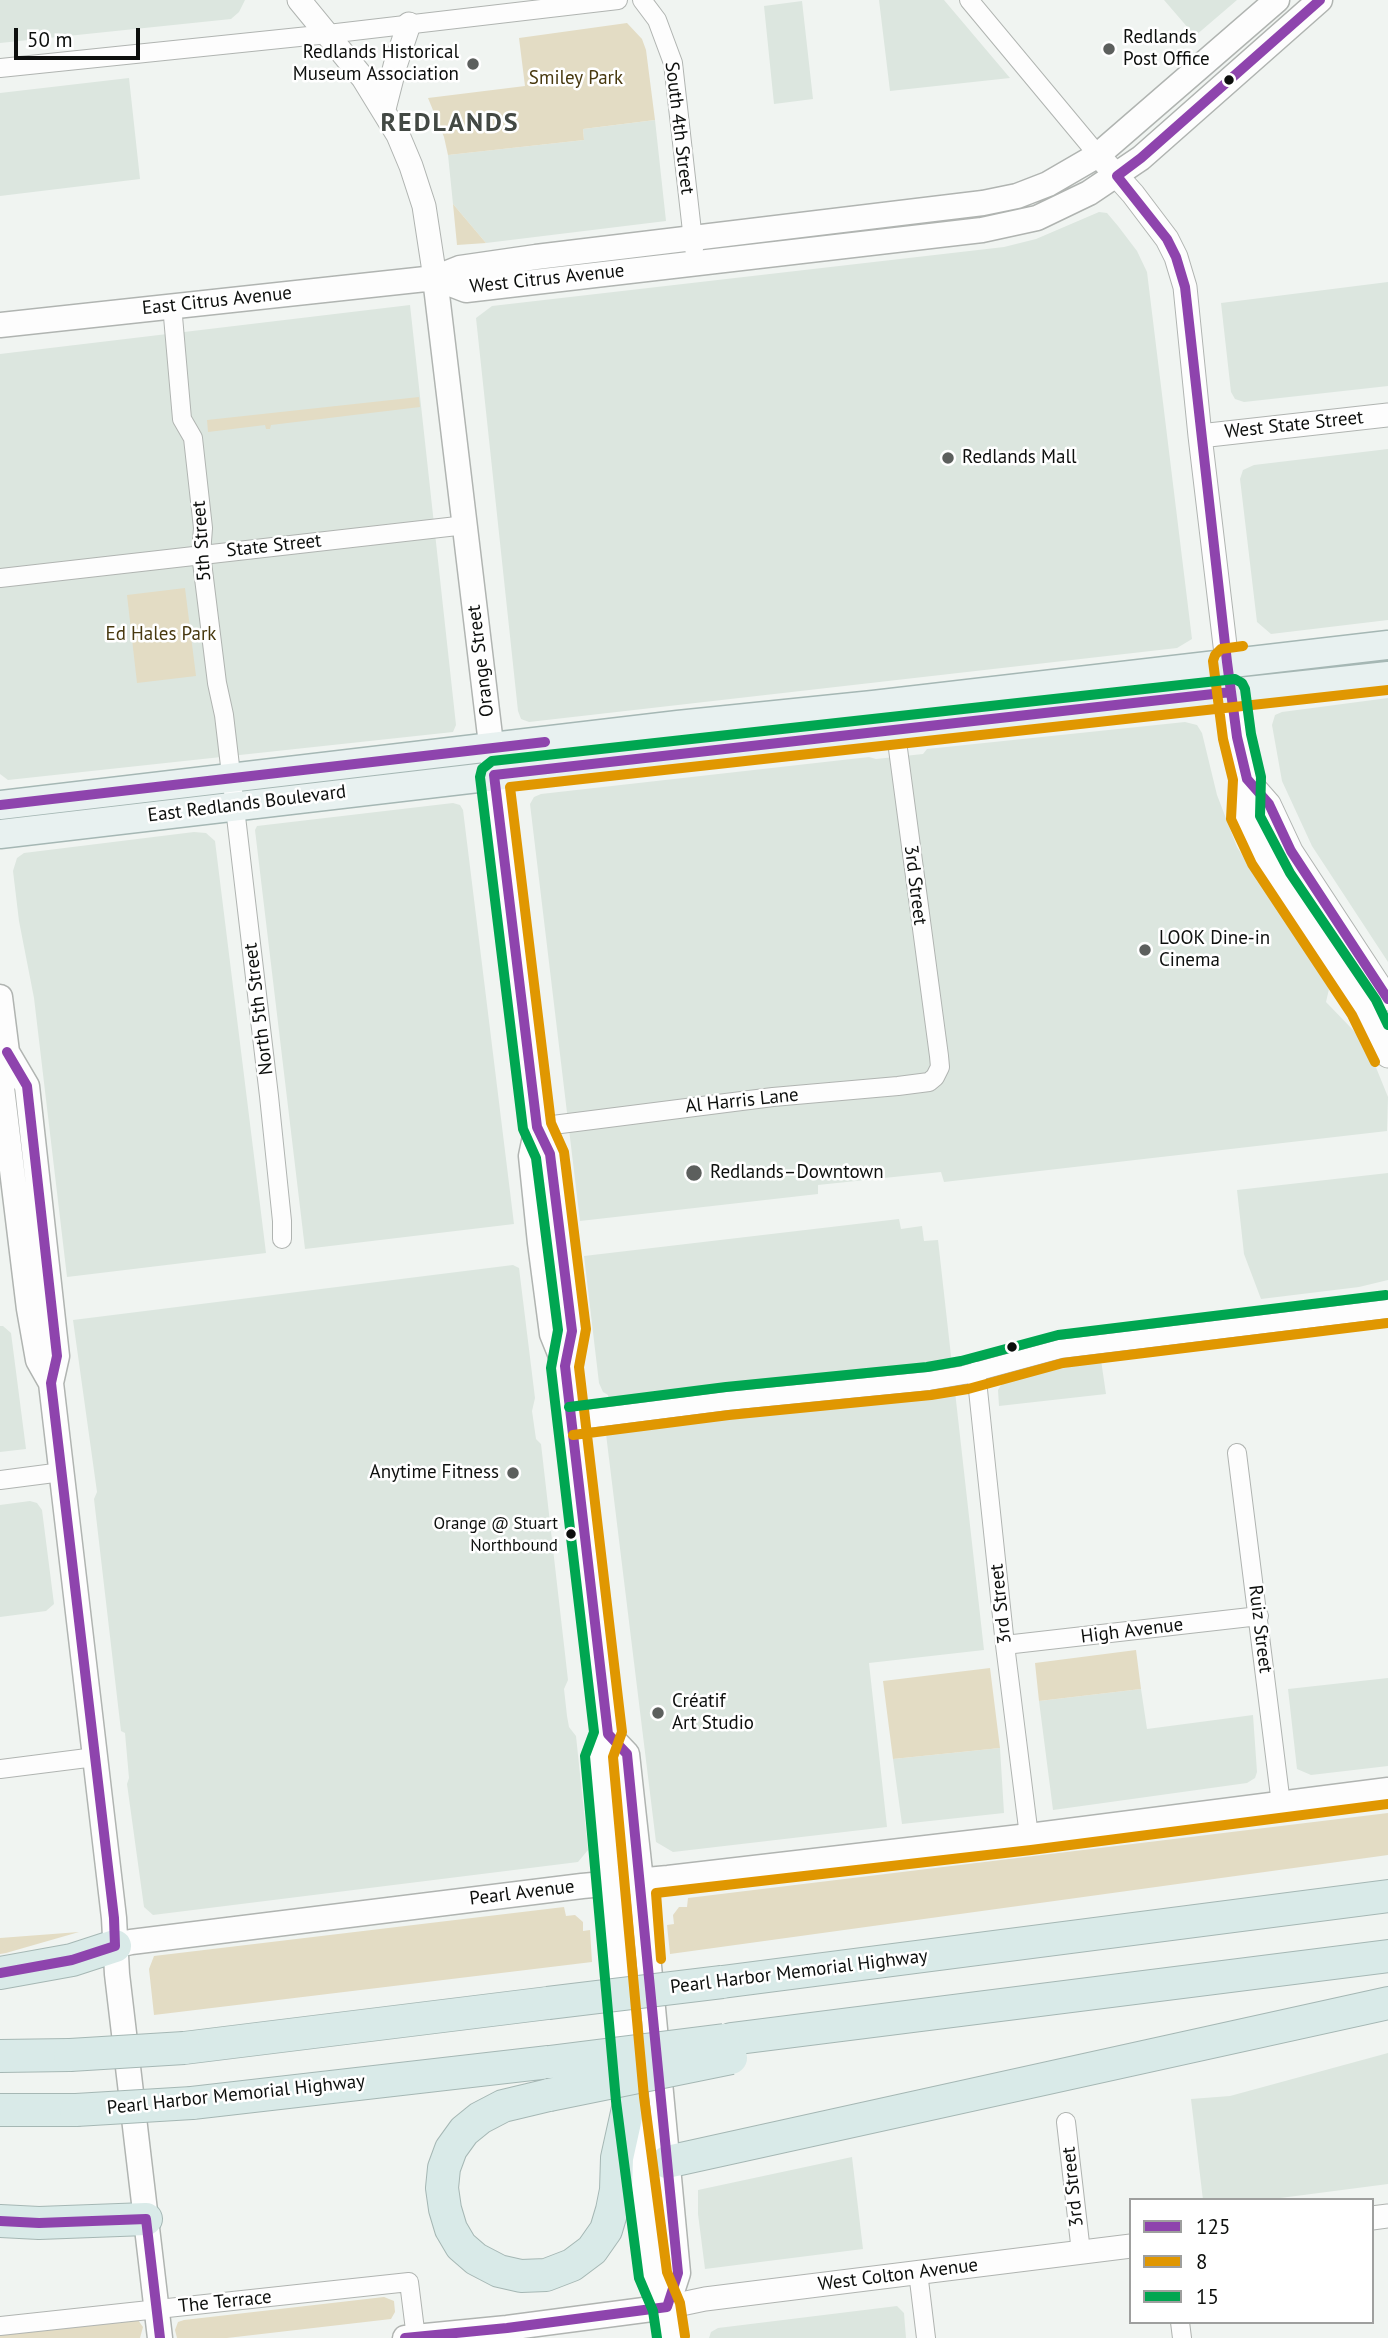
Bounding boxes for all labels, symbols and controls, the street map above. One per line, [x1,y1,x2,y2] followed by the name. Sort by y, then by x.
[18,14,144,58] scale bar
[27,26,73,53] text: 50 m
[1123,27,1210,71] place label: Redlands Post Office
[1101,41,1117,57] marker: Redlands Post Office
[293,42,459,86] place label: Redlands Historical Museum Association
[465,56,481,72] marker: Redlands Historical Museum Association
[660,61,698,195] street label: South 4th Street
[529,68,623,90] park label: Smiley Park
[1222,73,1236,87] unlabelled marker
[381,108,519,140] district label: REDLANDS
[468,260,626,298] street label: West Citrus Avenue
[141,282,293,320] street label: East Citrus Avenue
[1223,406,1365,444] street label: West State Street
[962,447,1076,469] place label: Redlands Mall
[940,450,956,466] marker: Redlands Mall
[188,500,216,582] street label: 5th Street
[225,530,323,562] street label: State Street
[463,604,499,718] street label: Orange Street
[106,624,216,646] park label: Ed Hales Park
[147,781,347,827] street label: East Redlands Boulevard
[899,844,931,926] street label: 3rd Street
[1159,928,1270,972] place label: LOOK Dine-in Cinema
[240,942,278,1076] street label: North 5th Street
[1137,942,1153,958] marker: LOOK Dine-in Cinema
[684,1084,800,1118] street label: Al Harris Lane
[710,1162,884,1184] place label: Redlands–Downtown
[684,1163,704,1183] marker: Redlands–Downtown
[1005,1340,1019,1354] unlabelled marker
[370,1462,499,1484] place label: Anytime Fitness
[505,1465,521,1481] marker: Anytime Fitness
[433,1514,558,1554] place label: Orange @ Stuart Northbound
[564,1527,578,1541] marker: Orange @ Stuart Northbound
[985,1563,1017,1645] street label: 3rd Street
[1243,1584,1277,1674] street label: Ruiz Street
[1080,1613,1184,1649] street label: High Avenue
[672,1691,754,1735] place label: Créatif Art Studio
[650,1705,666,1721] marker: Créatif Art Studio
[468,1875,576,1911] street label: Pearl Avenue
[669,1945,929,1999] street label: Pearl Harbor Memorial Highway
[106,2070,366,2120] street label: Pearl Harbor Memorial Highway
[1057,2146,1089,2228] street label: 3rd Street
[1129,2198,1374,2324] legend
[1196,2213,1230,2240] text: 125
[1196,2248,1207,2275] text: 8
[817,2254,979,2296] street label: West Colton Avenue
[1196,2283,1219,2310] text: 15
[177,2286,273,2318] street label: The Terrace

